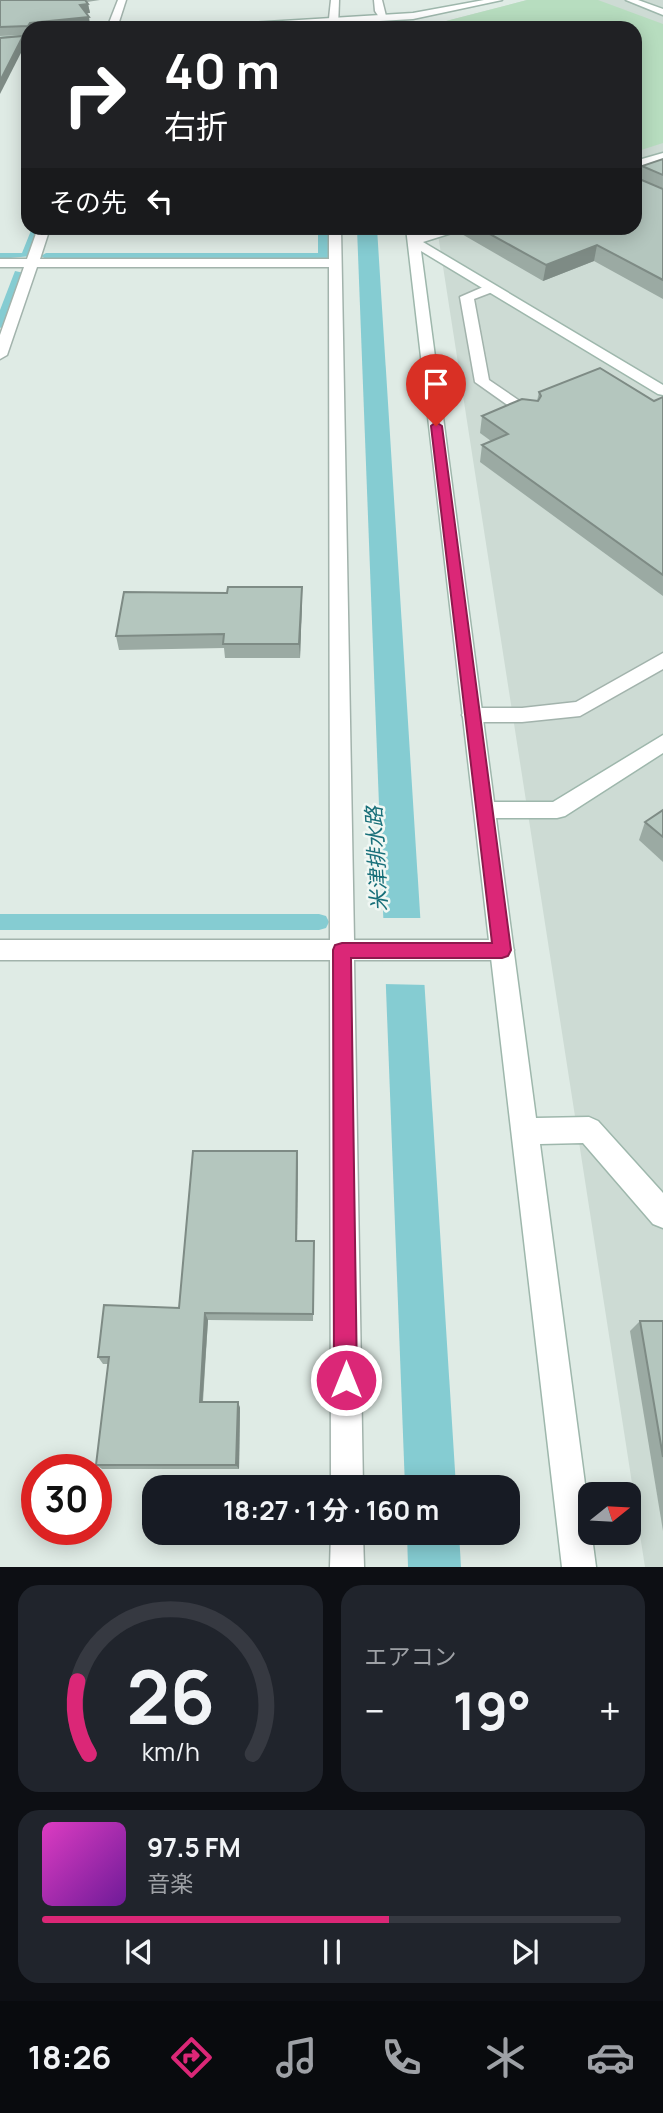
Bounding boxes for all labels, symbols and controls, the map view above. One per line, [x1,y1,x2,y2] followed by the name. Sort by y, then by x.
[164,37,280,104] text: 40 m
[49,49,140,140] icon: right
[164,104,228,148] text: 右折
[141,182,179,220] icon: left
[49,184,127,220] text: その先
[406,354,466,426] pin
[417,365,455,403] icon: arrive
[359,804,393,912] water label: 米津排水路
[309,1343,383,1417] position arrow
[21,1454,112,1545] speed limit sign: 30
[578,1482,640,1545] north arrow
[578,1482,641,1545] map controls
[223,1492,439,1528] text: 18:27 · 1 分 · 160 m
[365,1640,457,1672] text: エアコン
[126,1647,215,1747] text: 26
[453,1675,531,1746] text: 19°
[365,1684,385,1736] text: −
[599,1684,621,1736] text: +
[141,1734,199,1769] text: km/h
[147,1829,241,1865] text: 97.5 FM
[147,1867,193,1899] text: 音楽
[120,1933,158,1971] icon: previous
[313,1933,351,1971] icon: pause
[506,1933,544,1971] icon: next
[167,2033,216,2082] icon: directions
[272,2033,321,2082] icon: music
[377,2033,426,2082] icon: phone
[481,2033,530,2082] icon: climate
[586,2033,635,2082] icon: car
[28,2035,111,2079] text: 18:26

